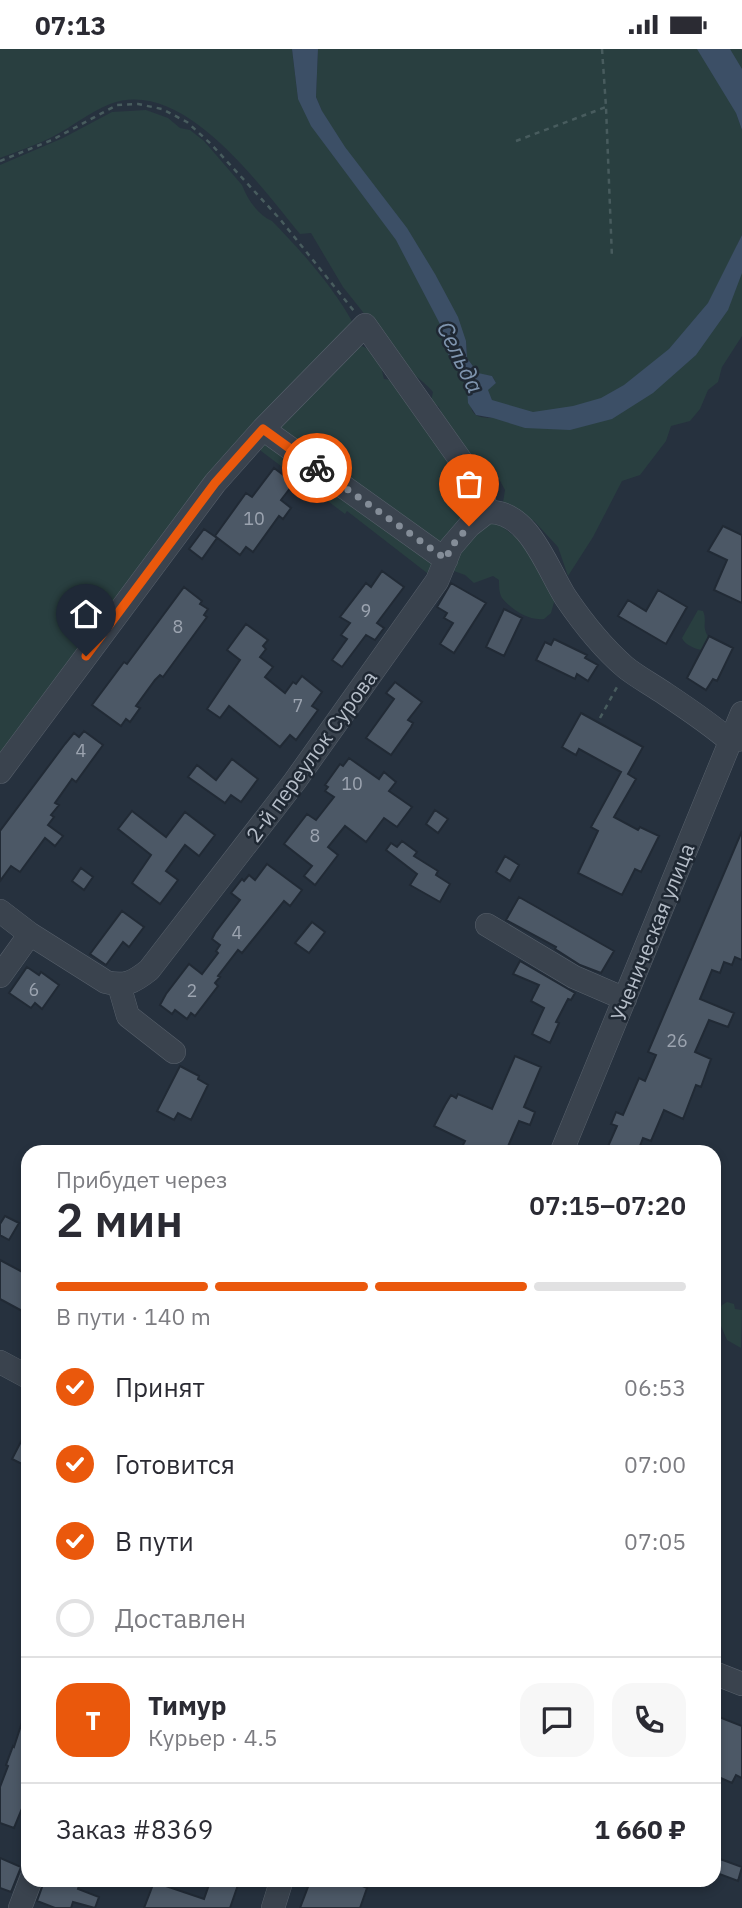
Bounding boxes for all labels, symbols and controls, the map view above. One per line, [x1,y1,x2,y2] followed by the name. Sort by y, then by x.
[35,8,106,42] text: 07:13
[431,316,491,398] water label: Сельда
[282,433,352,503] courier
[298,449,336,487] icon: bike
[439,454,499,526] pin
[450,465,488,503] icon: bag
[243,507,265,530] house number: 10
[56,584,116,656] pin
[67,595,105,633] icon: home
[361,599,371,622] house number: 9
[173,615,183,638] house number: 8
[239,664,383,848] street label: 2-й переулок Сурова
[293,694,303,717] house number: 7
[76,739,87,762] house number: 4
[341,772,363,795] house number: 10
[310,824,320,847] house number: 8
[604,839,700,1025] street label: Ученическая улица
[232,921,243,944] house number: 4
[29,978,39,1001] house number: 6
[187,979,197,1002] house number: 2
[666,1029,688,1052] house number: 26
[56,1164,228,1194] text: Прибудет через
[529,1188,686,1222] text: 07:15–07:20
[56,1190,183,1250] text: 2 мин
[56,1301,211,1331] text: В пути · 140 m
[56,1368,94,1406] icon: check
[115,1370,205,1404] text: Принят
[624,1372,686,1402] text: 06:53
[56,1445,94,1483] icon: check
[115,1447,235,1481] text: Готовится
[624,1449,686,1479] text: 07:00
[56,1522,94,1560] icon: check
[115,1524,194,1558] text: В пути
[624,1526,686,1556] text: 07:05
[115,1601,246,1635] text: Доставлен
[520,1683,594,1757] button: chat
[612,1683,686,1757] button: phone
[148,1688,227,1722] text: Тимур
[85,1703,101,1737] text: Т
[148,1722,278,1752] text: Курьер · 4.5
[56,1812,213,1846] text: Заказ #8369
[594,1812,686,1846] text: 1 660 ₽

